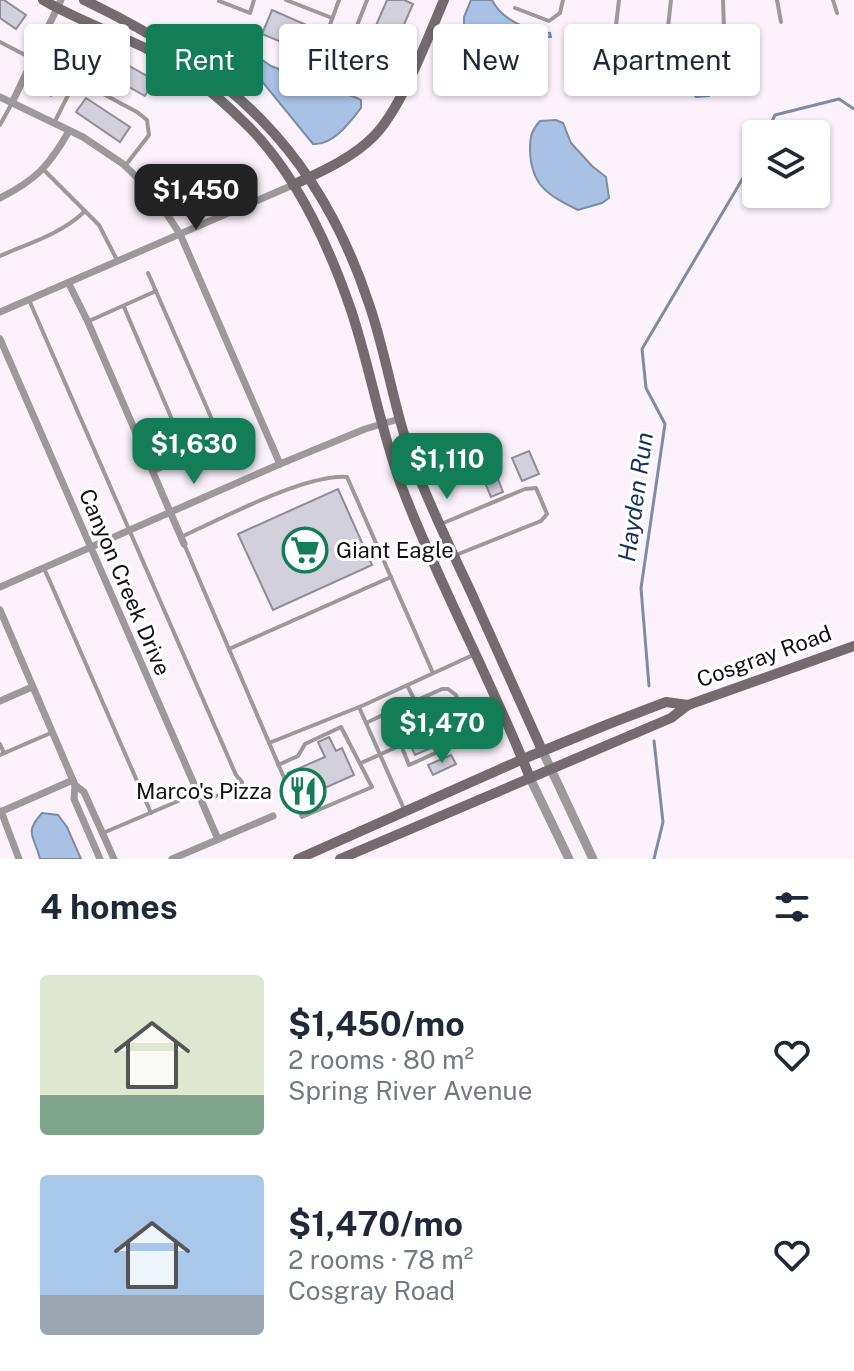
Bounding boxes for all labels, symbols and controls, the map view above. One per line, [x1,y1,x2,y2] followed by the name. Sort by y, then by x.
[24,24,130,96] chip: Buy
[146,24,263,96] chip: Rent
[279,24,417,96] chip: Filters
[433,24,548,96] chip: New
[564,24,760,96] chip: Apartment
[742,120,830,208] map controls
[742,120,830,208] button: layers
[131,164,261,232] pin: $1,450
[153,174,240,205] text: $1,450
[129,418,259,486] pin: $1,630
[150,428,238,459] text: $1,630
[612,430,658,563] water label: Hayden Run
[382,433,512,501] pin: $1,110
[409,443,485,474] text: $1,110
[74,485,176,679] street label: Canyon Creek Drive
[281,526,329,574] supermarket icon: Giant Eagle
[336,537,454,563] place label: Giant Eagle
[693,620,835,692] street label: Cosgray Road
[377,697,507,765] pin: $1,470
[399,707,485,738] text: $1,470
[279,767,327,815] restaurant icon: Marco's Pizza
[136,778,272,804] place label: Marco's Pizza
[770,885,814,929] icon: filters
[40,887,178,927] text: 4 homes
[288,1004,465,1044] text: $1,450/mo
[104,1007,200,1103] icon: home
[770,1033,814,1077] icon: heart
[288,1044,474,1075] text: 2 rooms · 80 m²
[288,1075,532,1106] text: Spring River Avenue
[288,1204,463,1244] text: $1,470/mo
[104,1207,200,1303] icon: home
[770,1233,814,1277] icon: heart
[288,1244,473,1275] text: 2 rooms · 78 m²
[288,1275,455,1306] text: Cosgray Road

